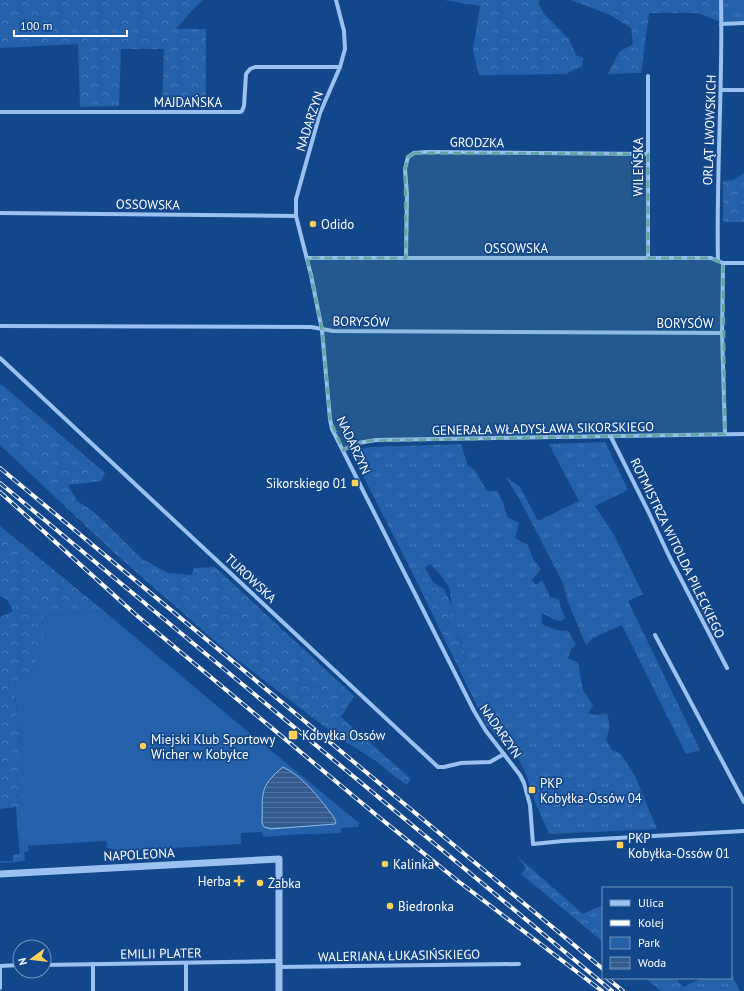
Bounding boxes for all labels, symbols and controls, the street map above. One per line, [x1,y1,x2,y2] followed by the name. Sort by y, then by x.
[14,12,127,38] scale bar
[20,18,53,33] text: 100 m
[699,74,720,186] street label: ORLĄT LWOWSKICH
[292,89,327,153] street label: NADARZYN
[154,94,223,111] street label: MAJDAŃSKA
[450,134,505,151] street label: GRODZKA
[630,137,647,197] street label: WILEŃSKA
[116,195,181,214] street label: OSSOWSKA
[321,216,354,233] place label: Odido
[308,219,318,229] marker: Odido
[484,240,548,257] street label: OSSOWSKA
[332,313,390,331] street label: BORYSÓW
[657,315,714,332] street label: BORYSÓW
[333,413,374,477] street label: NADARZYN
[432,418,654,439] street label: GENERAŁA WŁADYSŁAWA SIKORSKIEGO
[626,455,729,641] street label: ROTMISTRZA WITOLDA PILECKIEGO
[266,475,347,492] place label: Sikorskiego 01
[350,478,360,488] marker: Sikorskiego 01
[221,550,280,607] street label: TUROWSKA
[476,701,525,762] street label: NADARZYN
[302,727,386,744] place label: Kobyłka Ossów
[287,729,299,741] marker: Kobyłka Ossów
[151,731,275,763] place label: Miejski Klub Sportowy Wicher w Kobyłce
[138,741,148,751] marker: Miejski Klub Sportowy Wicher w Kobyłce
[540,775,642,807] place label: PKP Kobyłka-Ossów 04
[527,785,537,795] marker: PKP Kobyłka-Ossów 04
[628,830,730,862] place label: PKP Kobyłka-Ossów 01
[615,840,625,850] marker: PKP Kobyłka-Ossów 01
[103,844,175,865] street label: NAPOLEONA
[393,856,434,873] place label: Kalinka
[380,859,390,869] marker: Kalinka
[198,873,231,890] place label: Herba
[268,875,301,892] place label: Żabka
[234,876,244,886] marker: Herba
[255,878,265,888] marker: Żabka
[602,887,732,979] legend
[638,895,664,910] text: Ulica
[398,898,454,915] place label: Biedronka
[385,901,395,911] marker: Biedronka
[638,915,664,930] text: Kolej
[638,935,660,950] text: Park
[12,939,52,979] north arrow
[120,944,202,963] street label: EMILII PLATER
[318,946,480,965] street label: WALERIANA ŁUKASIŃSKIEGO
[638,955,666,970] text: Woda
[15,956,30,967] text: N

